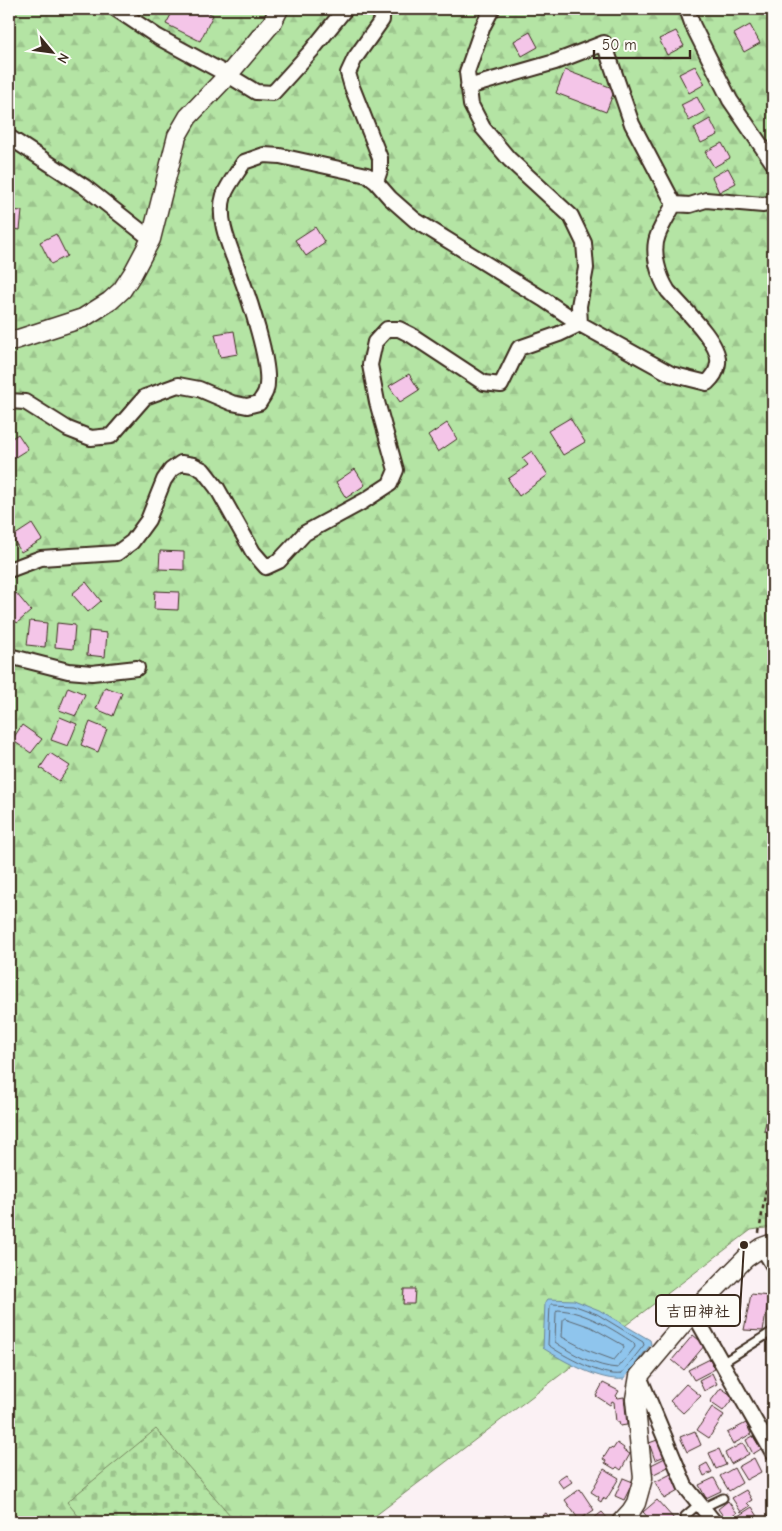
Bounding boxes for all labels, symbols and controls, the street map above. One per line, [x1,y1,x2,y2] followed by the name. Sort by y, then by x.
[28,28,78,78] north arrow
[594,28,691,60] scale bar
[602,36,637,54] text: 50 m
[53,50,73,66] text: N
[656,1295,740,1326] callout: 吉田神社
[666,1303,730,1321] text: 吉田神社

